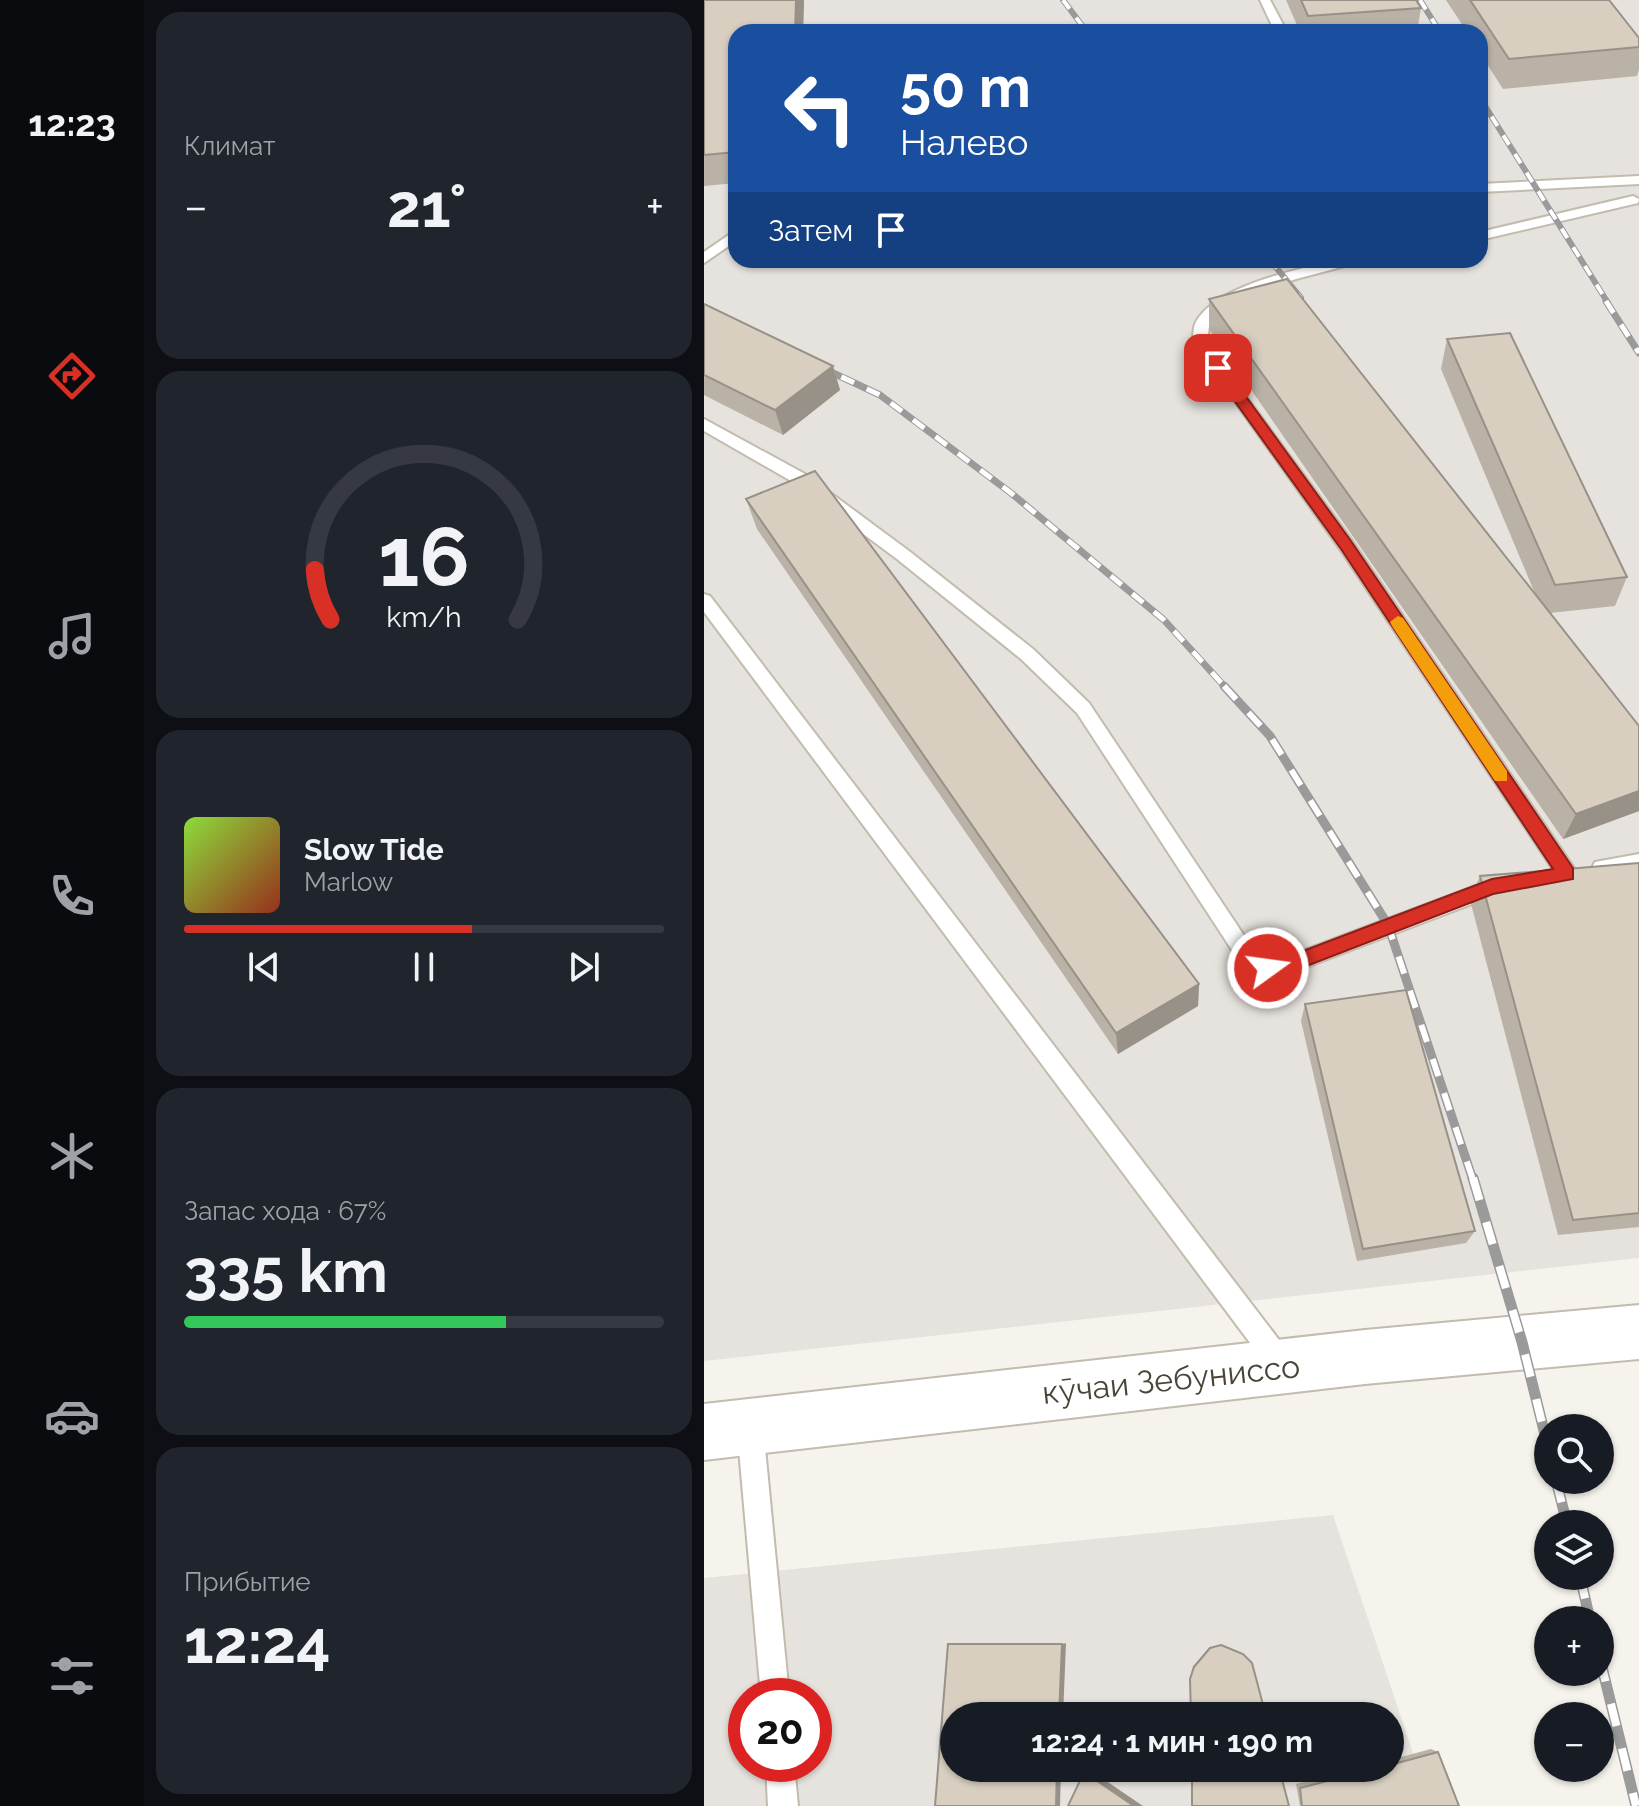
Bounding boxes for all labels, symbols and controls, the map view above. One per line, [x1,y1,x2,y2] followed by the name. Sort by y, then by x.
[900,54,1031,120] text: 50 m
[768,56,872,160] icon: left
[28,102,116,144] text: 12:23
[900,121,1028,163] text: Налево
[184,131,275,161] text: Климат
[387,171,466,241] text: 21°
[184,181,208,232] text: −
[646,181,664,232] text: +
[869,208,913,252] icon: arrive
[768,213,853,248] text: Затем
[1184,334,1252,402] pin
[1196,346,1240,390] icon: arrive
[44,348,100,404] icon: directions
[378,508,470,605] text: 16
[386,600,462,634] text: km/h
[44,608,100,664] icon: music
[304,832,444,867] text: Slow Tide
[304,867,393,897] text: Marlow
[44,868,100,924] icon: phone
[1226,926,1310,1010] position arrow
[242,945,286,989] icon: previous
[402,945,446,989] icon: pause
[562,945,606,989] icon: next
[44,1128,100,1184] icon: climate
[184,1196,386,1226] text: Запас хода · 67%
[184,1236,388,1306] text: 335 km
[1040,1347,1302,1411] street label: кӯчаи Зебуниссо
[44,1388,100,1444] icon: car
[1534,1414,1614,1782] map controls
[1534,1414,1614,1494] button: search
[1534,1510,1614,1590] button: layers
[184,1567,311,1597] text: Прибытие
[1534,1606,1614,1686] button: +
[184,1607,330,1677] text: 12:24
[44,1648,100,1704] icon: filters
[728,1678,832,1782] speed limit sign: 20
[1534,1702,1614,1782] button: −
[1031,1724,1313,1759] text: 12:24 · 1 мин · 190 m

